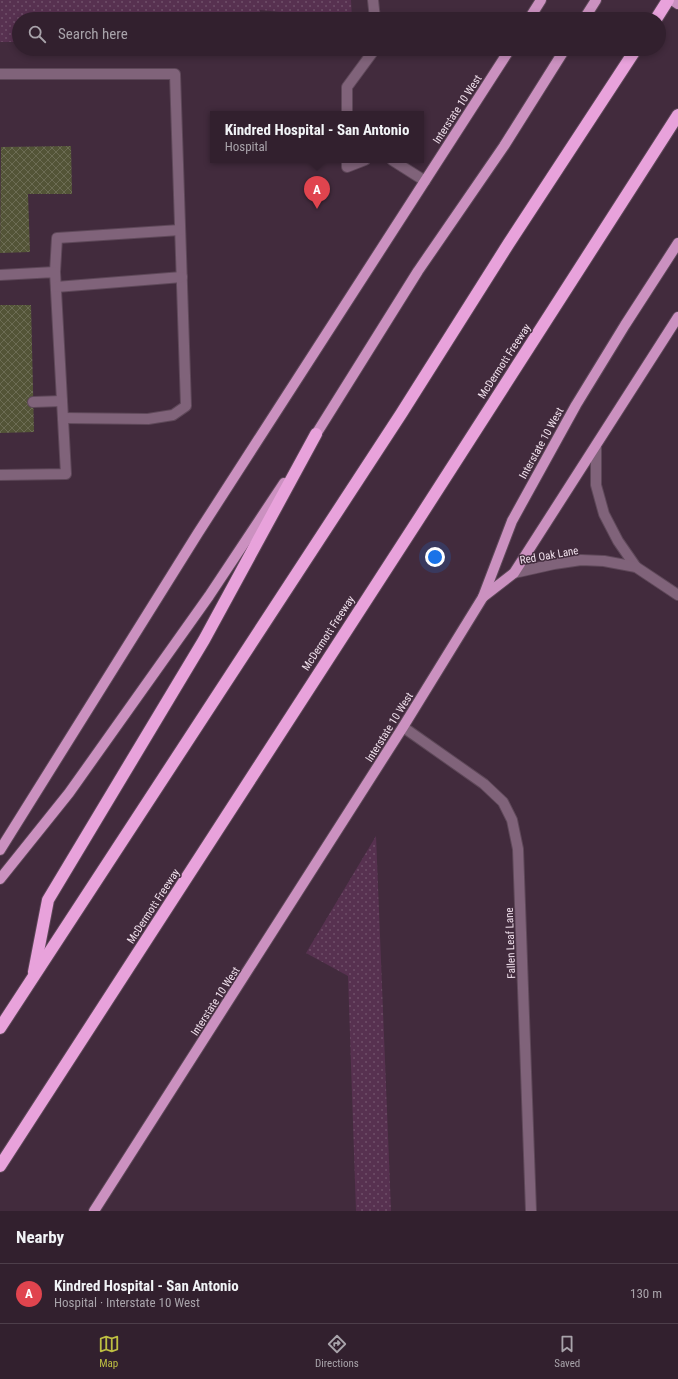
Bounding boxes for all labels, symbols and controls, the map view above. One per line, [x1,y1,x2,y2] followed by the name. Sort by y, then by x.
[12,12,666,56] search box
[26,23,48,45] icon: search
[58,25,128,43] text: Search here
[430,72,484,146] street label: Interstate 10 West
[210,111,424,163] popup
[225,121,409,139] text: Kindred Hospital - San Antonio
[225,139,268,154] text: Hospital
[304,176,330,209] pin: A
[475,321,534,401] street label: McDermott Freeway
[517,405,566,481] street label: Interstate 10 West
[519,544,579,567] street label: Red Oak Lane
[425,547,445,567] your location
[299,593,358,673] street label: McDermott Freeway
[363,690,416,764] street label: Interstate 10 West
[124,866,183,946] street label: McDermott Freeway
[503,907,518,979] street label: Fallen Leaf Lane
[188,964,242,1038] street label: Interstate 10 West
[16,1227,64,1247] text: Nearby
[54,1277,239,1295] text: Kindred Hospital - San Antonio
[25,1286,33,1301] text: A
[630,1286,662,1301] text: 130 m
[54,1295,200,1310] text: Hospital · Interstate 10 West
[98,1333,120,1370] tab: Map
[315,1333,359,1370] tab: Directions
[554,1333,580,1370] tab: Saved

